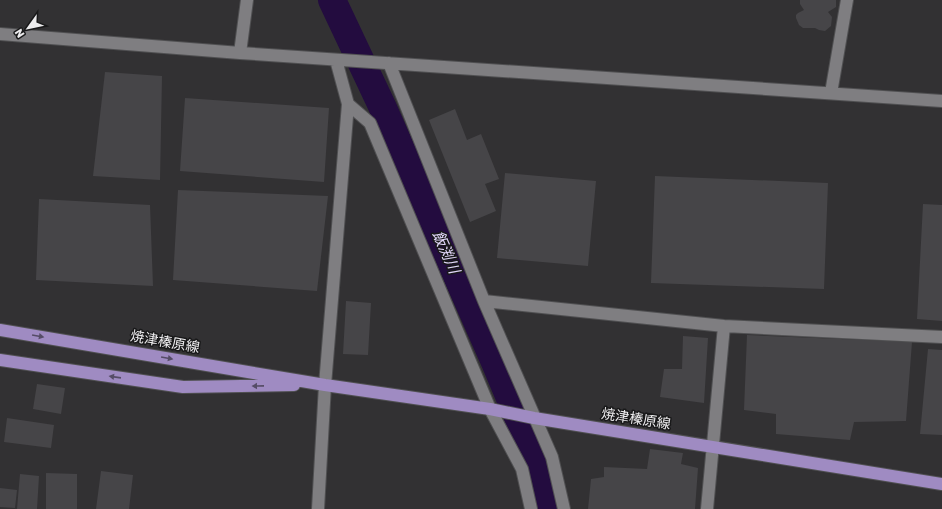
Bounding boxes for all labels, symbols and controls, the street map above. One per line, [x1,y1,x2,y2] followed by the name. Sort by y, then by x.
[8,8,48,48] north arrow
[12,26,28,40] text: N
[429,228,464,278] water label: 飯渕川
[129,328,201,356] street label: 焼津榛原線
[32,333,45,339] one-way arrow
[161,355,173,361] one-way arrow
[109,374,121,380] one-way arrow
[251,383,264,389] one-way arrow
[600,405,672,433] street label: 焼津榛原線

